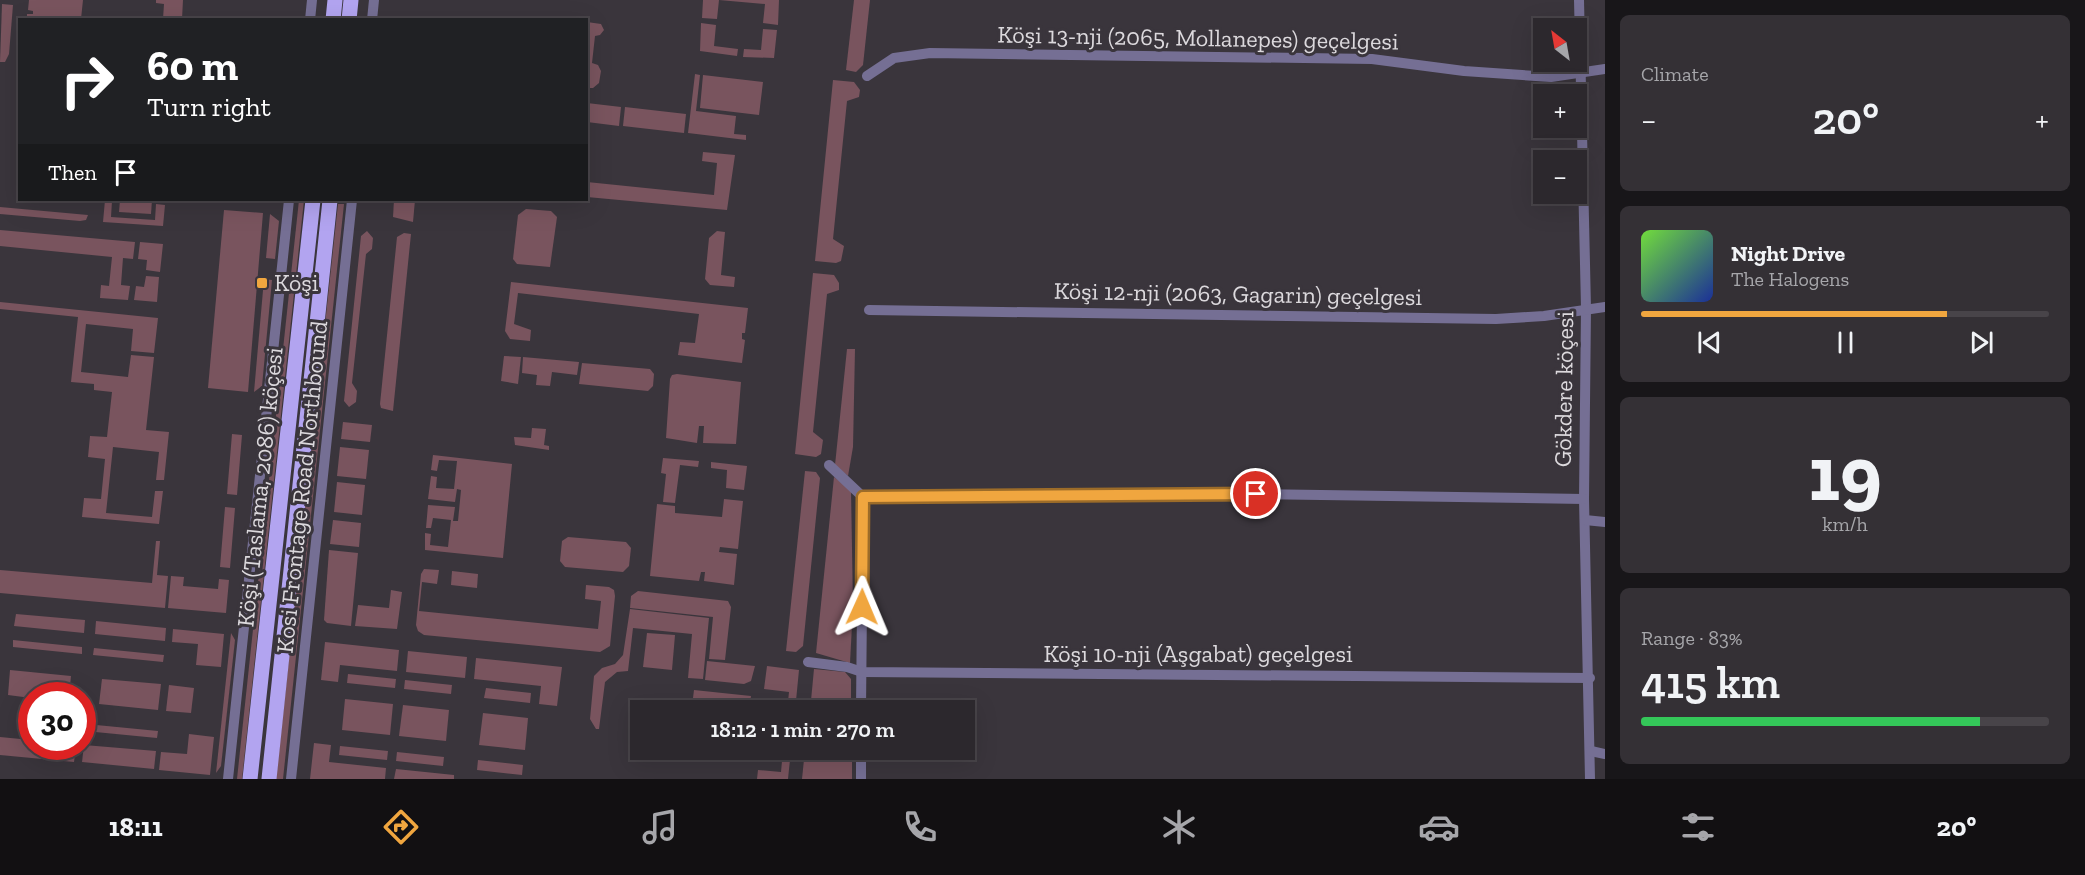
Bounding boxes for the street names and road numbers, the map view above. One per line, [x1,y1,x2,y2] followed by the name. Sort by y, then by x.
[997,20,1399,56] street label: Köşi 13-nji (2065, Mollanepes) geçelgesi
[1054,276,1423,311] street label: Köşi 12-nji (2063, Gagarin) geçelgesi
[1548,310,1579,467] street label: Gökdere köçesi
[270,319,333,655] street label: Kosi Frontage Road Northbound
[230,345,289,628] street label: Köşi (Taslama, 2086) köçesi
[1043,639,1353,668] street label: Köşi 10-nji (Aşgabat) geçelgesi

